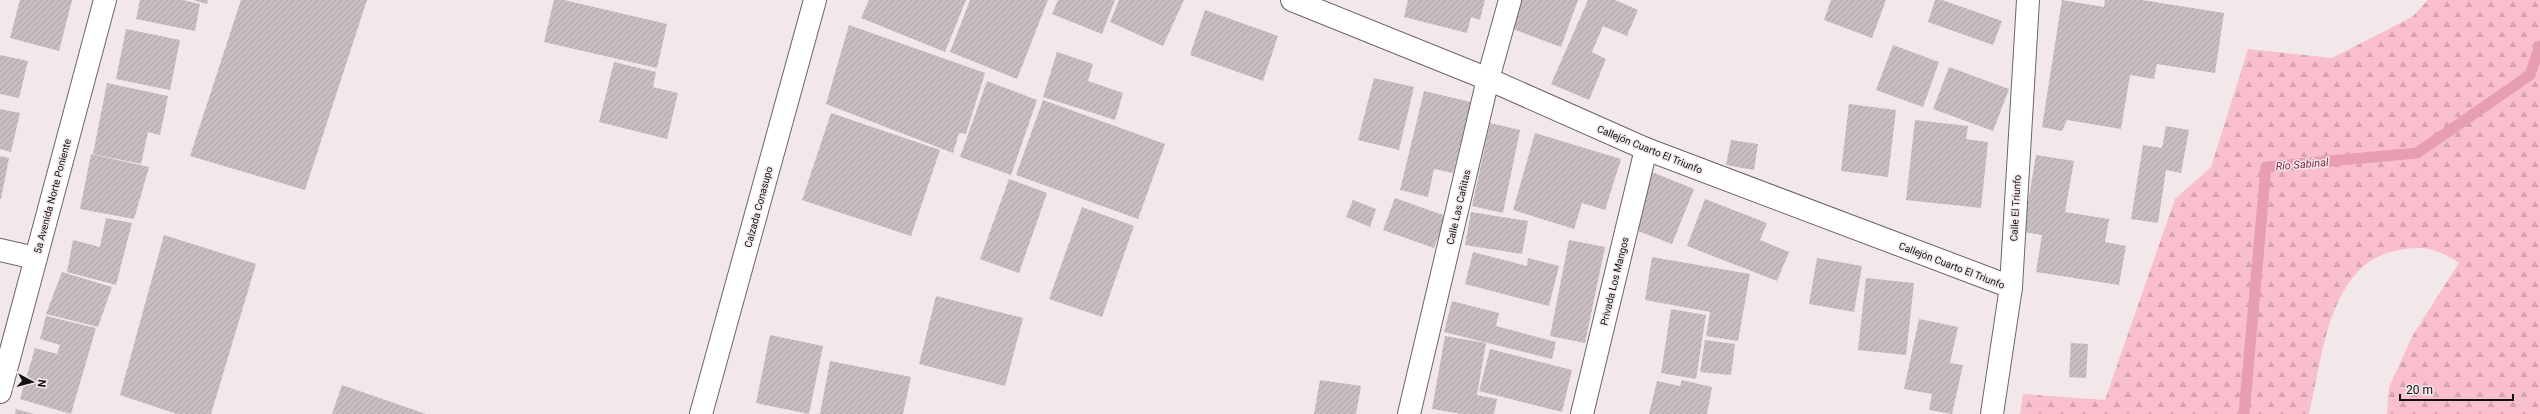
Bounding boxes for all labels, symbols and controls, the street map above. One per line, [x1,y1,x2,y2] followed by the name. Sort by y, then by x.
[1596,123,1704,176] street label: Callejón Cuarto El Triunfo
[32,138,73,255] street label: 5a Avenida Norte Poniente
[2275,156,2329,173] water label: Río Sabinal
[742,165,775,249] street label: Calzada Conasupo
[1444,168,1472,246] street label: Calle Las Cañitas
[2008,174,2023,242] street label: Calle El Triunfo
[1598,236,1631,327] street label: Privada Los Mangos
[1897,240,2007,291] street label: Callejón Cuarto El Triunfo
[12,362,52,402] north arrow
[2400,376,2513,402] scale bar
[34,379,48,388] text: N
[2406,383,2433,397] text: 20 m

